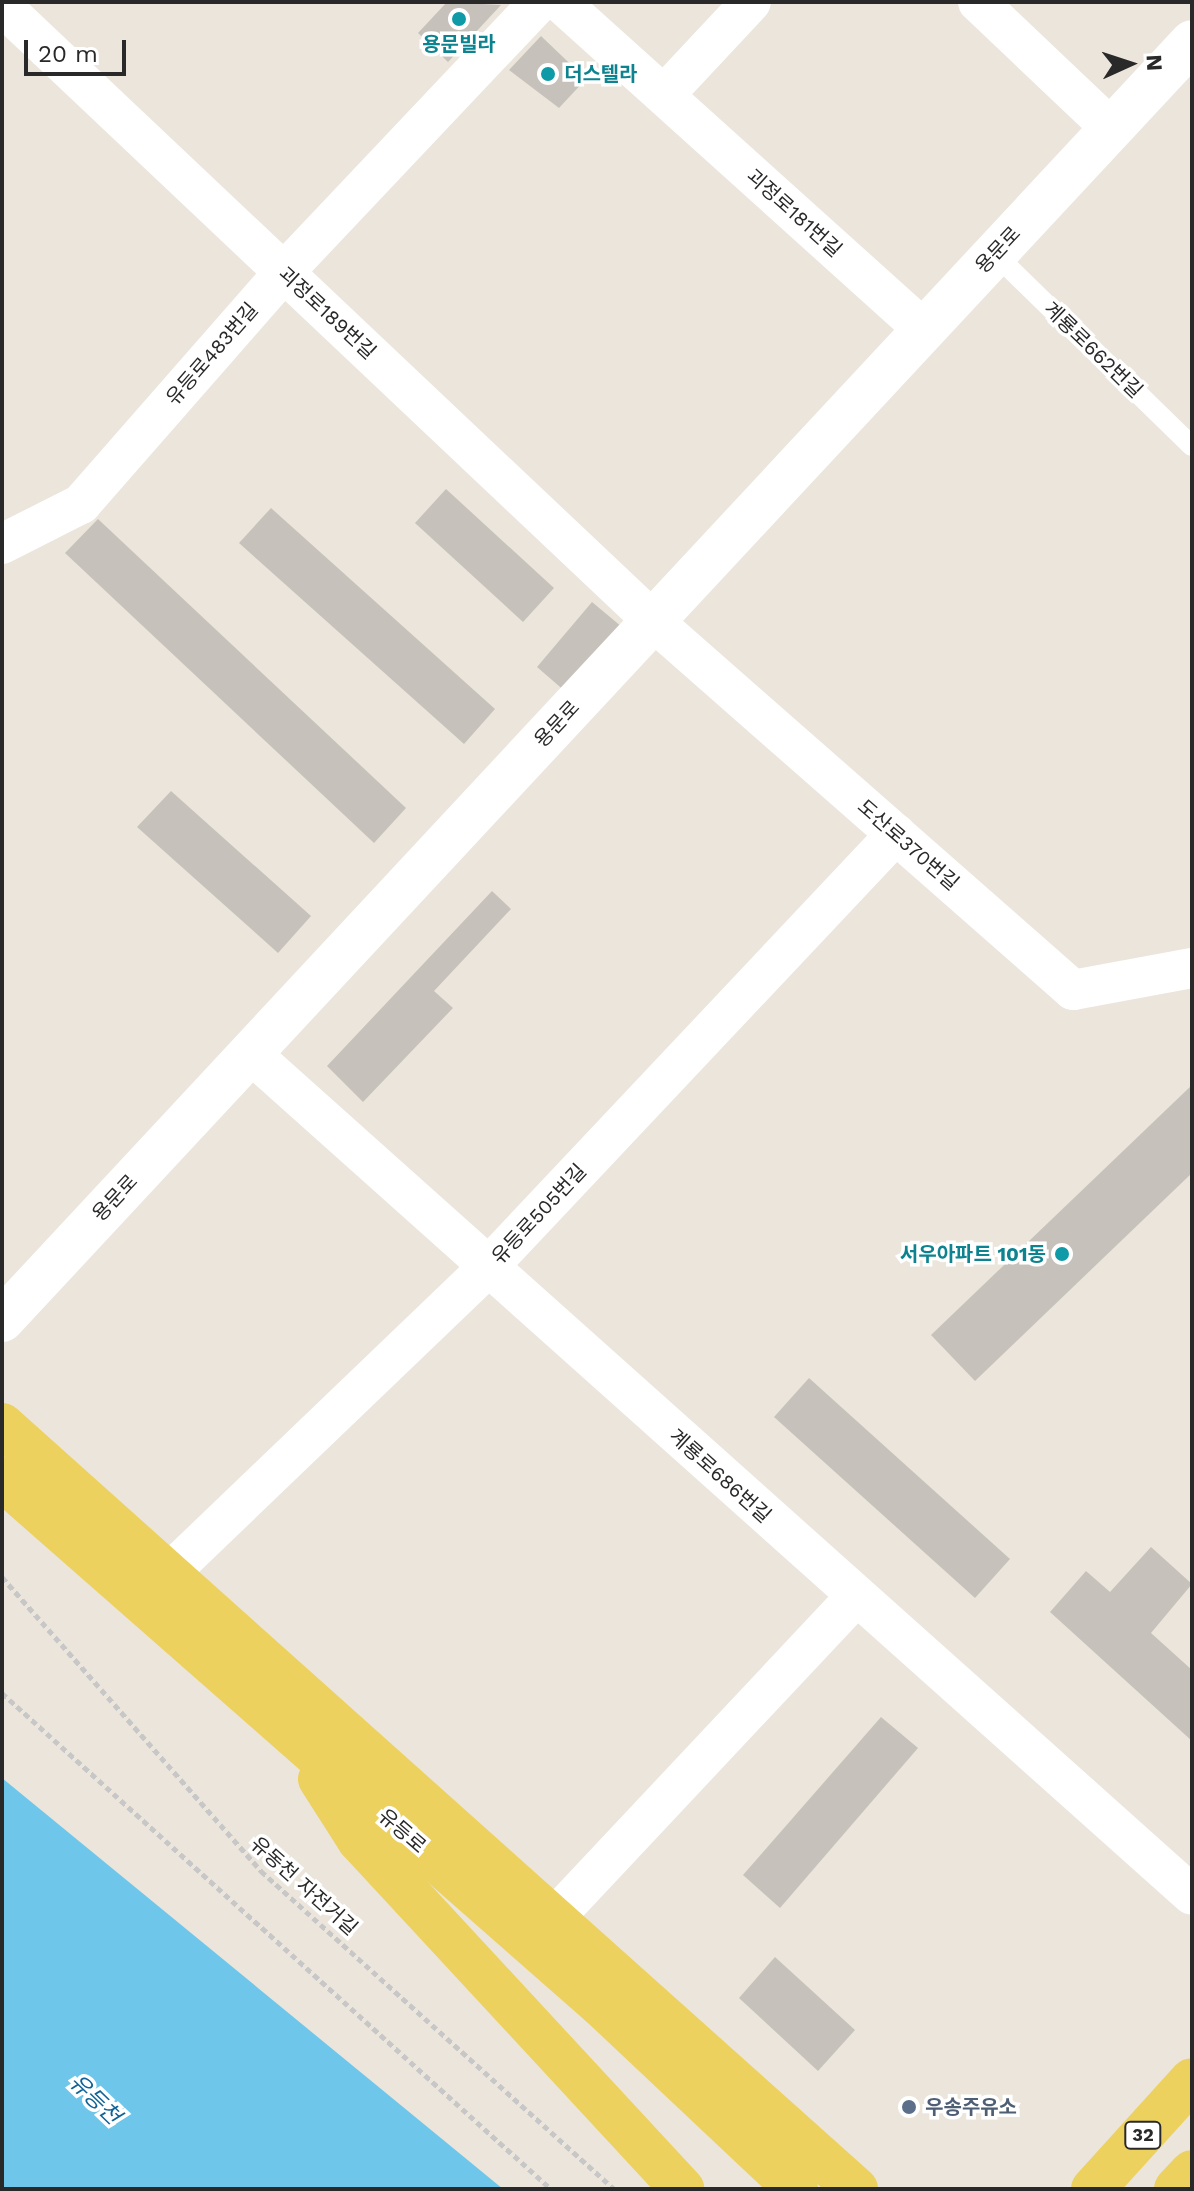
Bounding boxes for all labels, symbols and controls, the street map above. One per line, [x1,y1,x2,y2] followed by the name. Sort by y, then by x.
[450,10,468,28] marker: 용문빌라
[28,24,130,74] scale bar
[1090,24,1170,104] north arrow
[422,32,496,56] place label: 용문빌라
[38,40,98,68] text: 20 m
[1142,54,1167,72] text: N
[564,62,638,86] place label: 더스텔라
[539,65,557,83] marker: 더스텔라
[741,164,847,262] street label: 괴정로181번길
[970,222,1026,278] street label: 용문로
[273,262,381,364] street label: 괴정로189번길
[1039,297,1147,403] street label: 계룡로662번길
[161,298,263,410] street label: 유등로483번길
[529,696,585,752] street label: 용문로
[853,795,963,895] street label: 도산로370번길
[487,1159,591,1269] street label: 유등로505번길
[87,1170,143,1226] street label: 용문로
[900,1242,1046,1266] place label: 서우아파트 101동
[1053,1245,1071,1263] marker: 서우아파트 101동
[664,1424,776,1528] street label: 계룡로686번길
[373,1804,431,1858] street label: 유등로
[246,1832,362,1940] street label: 유동천 자전거길
[64,2068,126,2130] water label: 유등천
[925,2095,1017,2119] place label: 우송주유소
[900,2098,918,2116] marker: 우송주유소
[1123,2121,1163,2149] road number: 32

